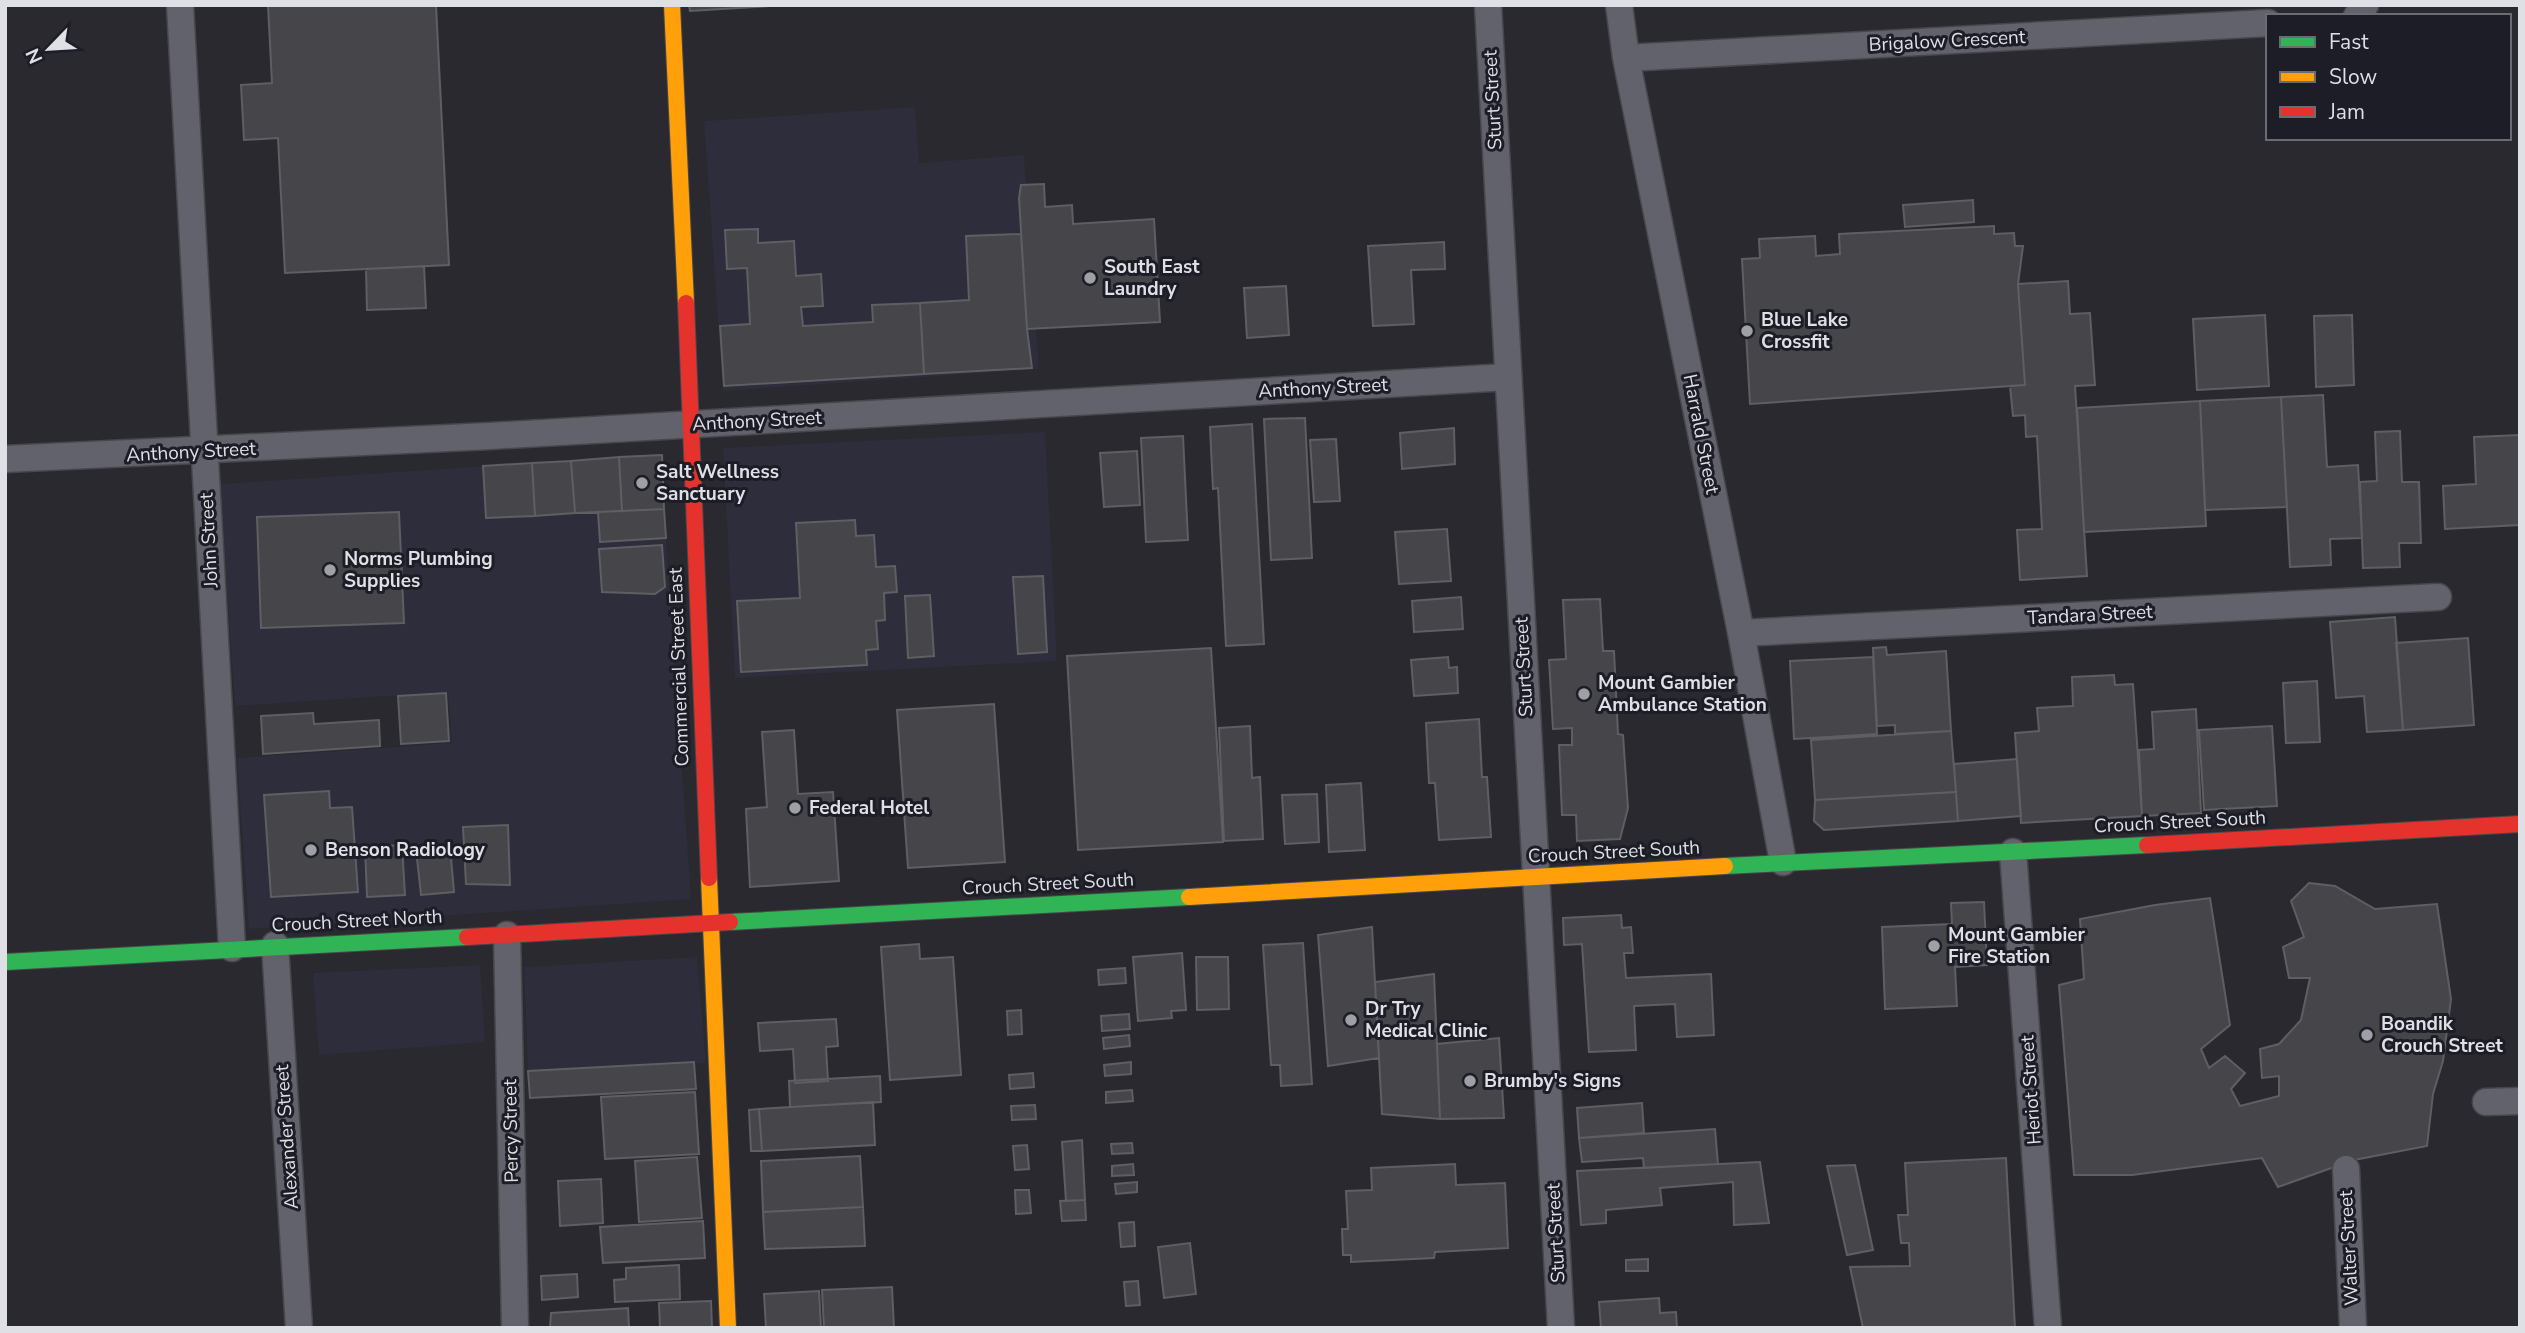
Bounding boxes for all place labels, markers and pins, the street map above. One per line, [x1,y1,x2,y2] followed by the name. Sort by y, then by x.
[1104,254,1200,302] place label: South East Laundry
[1082,270,1098,286] marker: South East Laundry
[1761,307,1848,355] place label: Blue Lake Crossfit
[1739,323,1755,339] marker: Blue Lake Crossfit
[656,459,779,507] place label: Salt Wellness Sanctuary
[634,475,650,491] marker: Salt Wellness Sanctuary
[344,546,493,594] place label: Norms Plumbing Supplies
[322,562,338,578] marker: Norms Plumbing Supplies
[1598,670,1767,718] place label: Mount Gambier Ambulance Station
[1576,686,1592,702] marker: Mount Gambier Ambulance Station
[809,795,929,821] place label: Federal Hotel
[787,800,803,816] marker: Federal Hotel
[325,837,486,863] place label: Benson Radiology
[303,842,319,858] marker: Benson Radiology
[1948,922,2086,970] place label: Mount Gambier Fire Station
[1926,938,1942,954] marker: Mount Gambier Fire Station
[1365,996,1487,1044] place label: Dr Try Medical Clinic
[2381,1011,2503,1059] place label: Boandik Crouch Street
[1343,1012,1359,1028] marker: Dr Try Medical Clinic
[2359,1027,2375,1043] marker: Boandik Crouch Street
[1484,1068,1621,1094] place label: Brumby's Signs
[1462,1073,1478,1089] marker: Brumby's Signs

